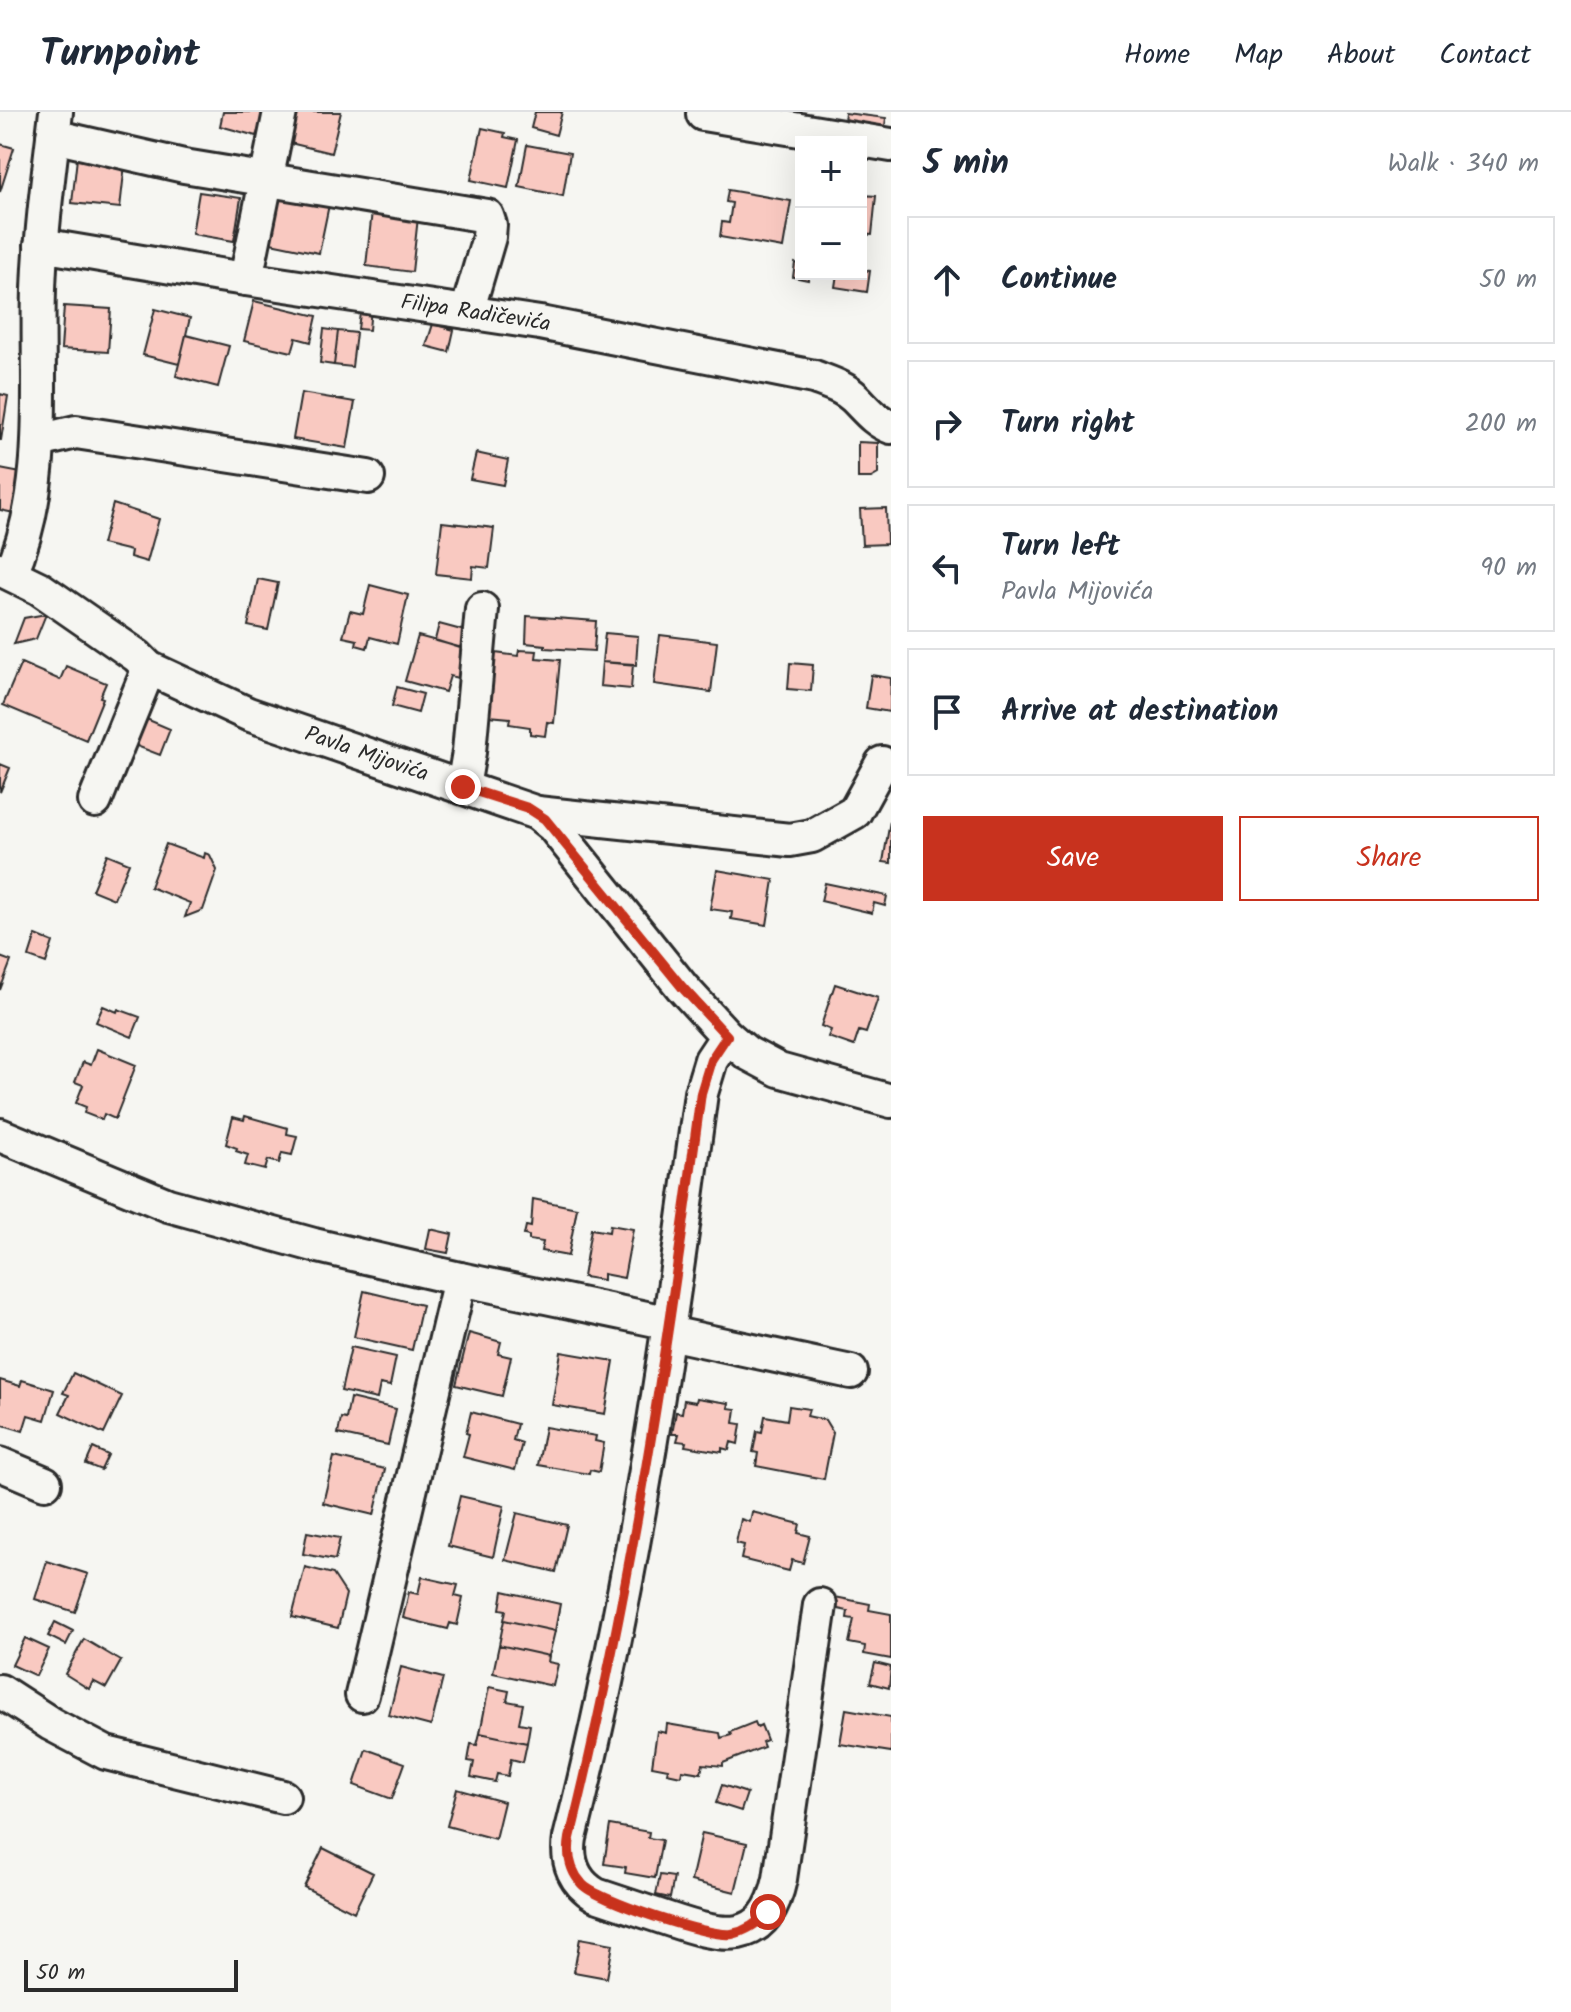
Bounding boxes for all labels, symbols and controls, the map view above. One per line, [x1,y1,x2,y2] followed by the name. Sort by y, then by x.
[40,25,200,85] text: Turnpoint
[1124,33,1190,78] text: Home
[1234,33,1283,78] text: Map
[1327,33,1395,78] text: About
[1439,33,1531,78] text: Contact
[795,136,867,280] map controls
[795,136,867,208] button: +
[923,137,1009,191] text: 5 min
[1388,143,1539,185] text: Walk · 340 m
[795,208,867,280] button: −
[1001,256,1117,304] text: Continue
[925,258,969,302] icon: ahead
[1479,259,1537,301] text: 50 m
[398,285,554,342] street label: Filipa Radičevića
[1001,400,1134,448] text: Turn right
[925,402,969,446] icon: right
[1465,403,1537,445] text: 200 m
[1001,523,1120,571] text: Turn left
[925,546,969,590] icon: left
[1480,547,1537,589] text: 90 m
[1001,571,1153,613] text: Pavla Mijovića
[1001,688,1278,736] text: Arrive at destination
[925,690,969,734] icon: arrive
[300,717,433,792] street label: Pavla Mijovića
[445,769,481,805] route end
[923,816,1223,901] button: Save
[1239,816,1539,901] button: Share
[750,1894,786,1930] route start
[24,1956,238,1992] scale bar
[36,1956,85,1991] text: 50 m

